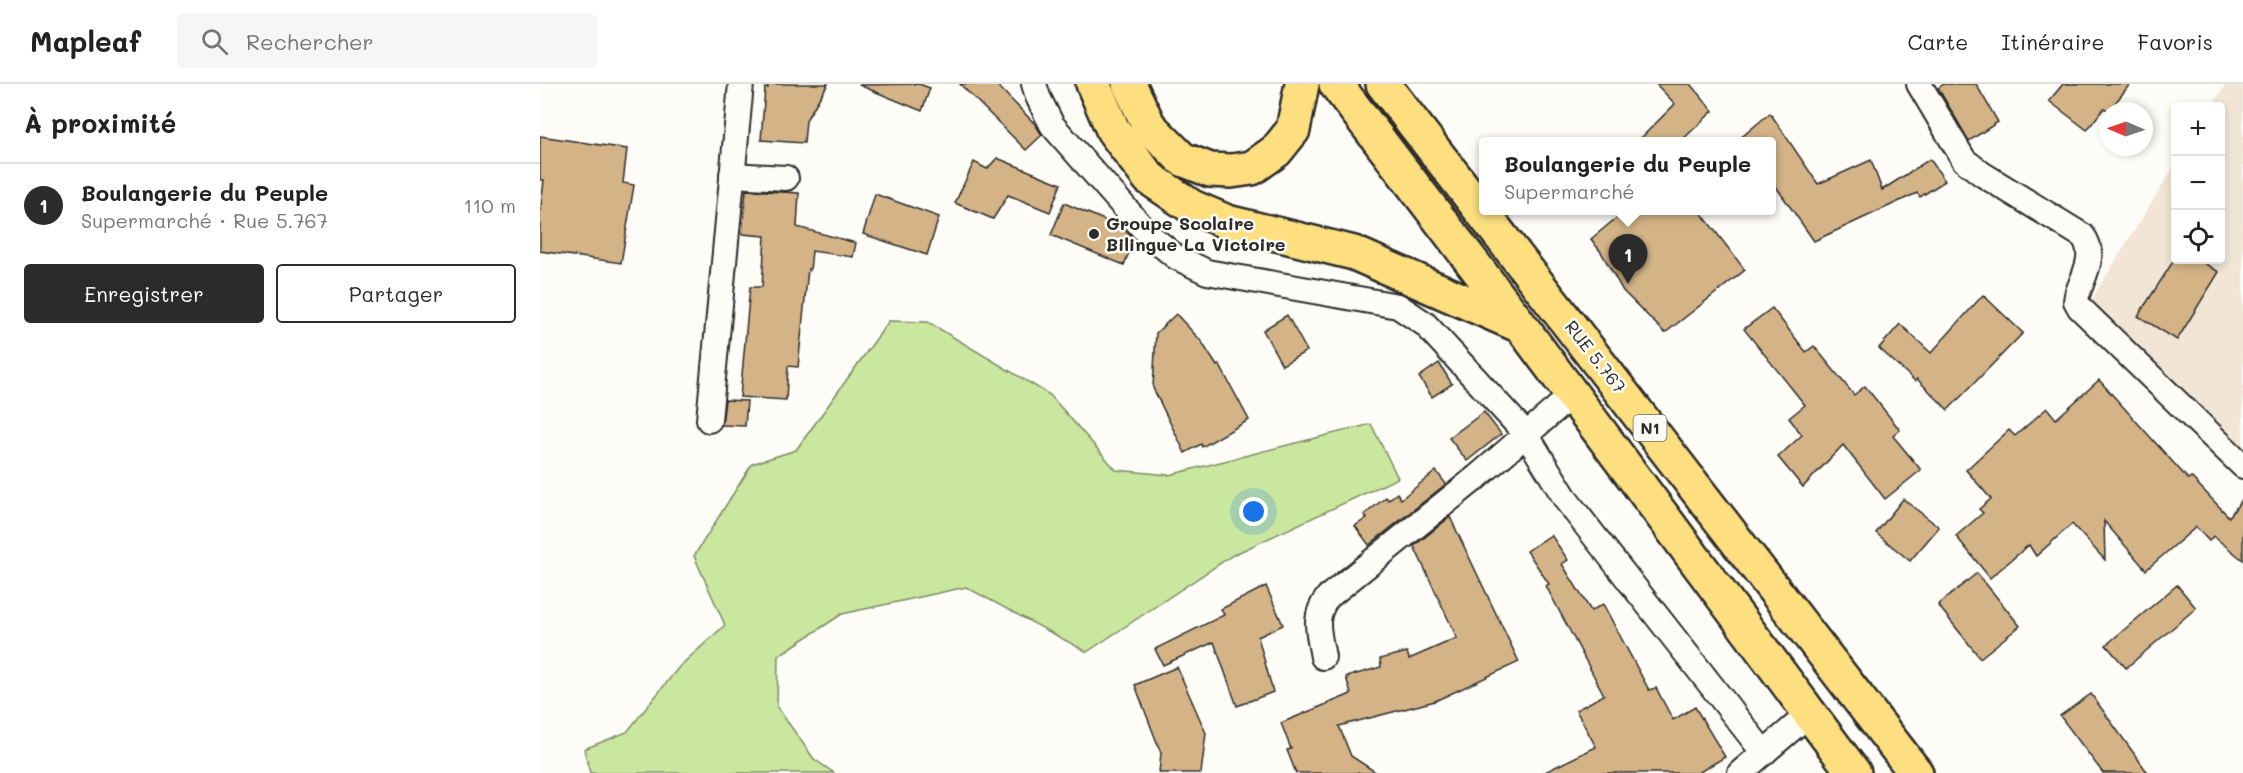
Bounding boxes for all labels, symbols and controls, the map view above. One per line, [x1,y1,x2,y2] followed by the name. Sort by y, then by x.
[177,14,597,68] search box
[30,23,141,59] text: Mapleaf
[198,25,231,58] icon: search
[246,27,374,56] text: Rechercher
[1907,28,1968,55] text: Carte
[2001,28,2104,55] text: Itinéraire
[2137,28,2213,55] text: Favoris
[2099,102,2153,156] north arrow
[2171,102,2225,264] map controls
[2171,102,2225,156] button: +
[24,106,176,140] text: À proximité
[1479,137,1776,215] popup
[1504,149,1751,178] text: Boulangerie du Peuple
[2171,156,2225,210] button: −
[81,178,328,207] text: Boulangerie du Peuple
[1504,178,1635,204] text: Supermarché
[39,192,48,218] text: 1
[463,192,516,218] text: 110 m
[81,207,328,233] text: Supermarché · Rue 5.767
[2171,210,2225,264] button: locate
[1106,211,1286,256] place label: Groupe Scolaire Bilingue La Victoire
[1087,227,1101,241] marker: Groupe Scolaire Bilingue La Victoire
[1608,234,1648,284] pin: 1
[24,264,264,323] button: Enregistrer
[276,264,516,323] button: Partager
[1560,315,1632,398] street label: RUE 5.767
[1634,415,1666,441] road number: N1
[1239,497,1268,526] your location

